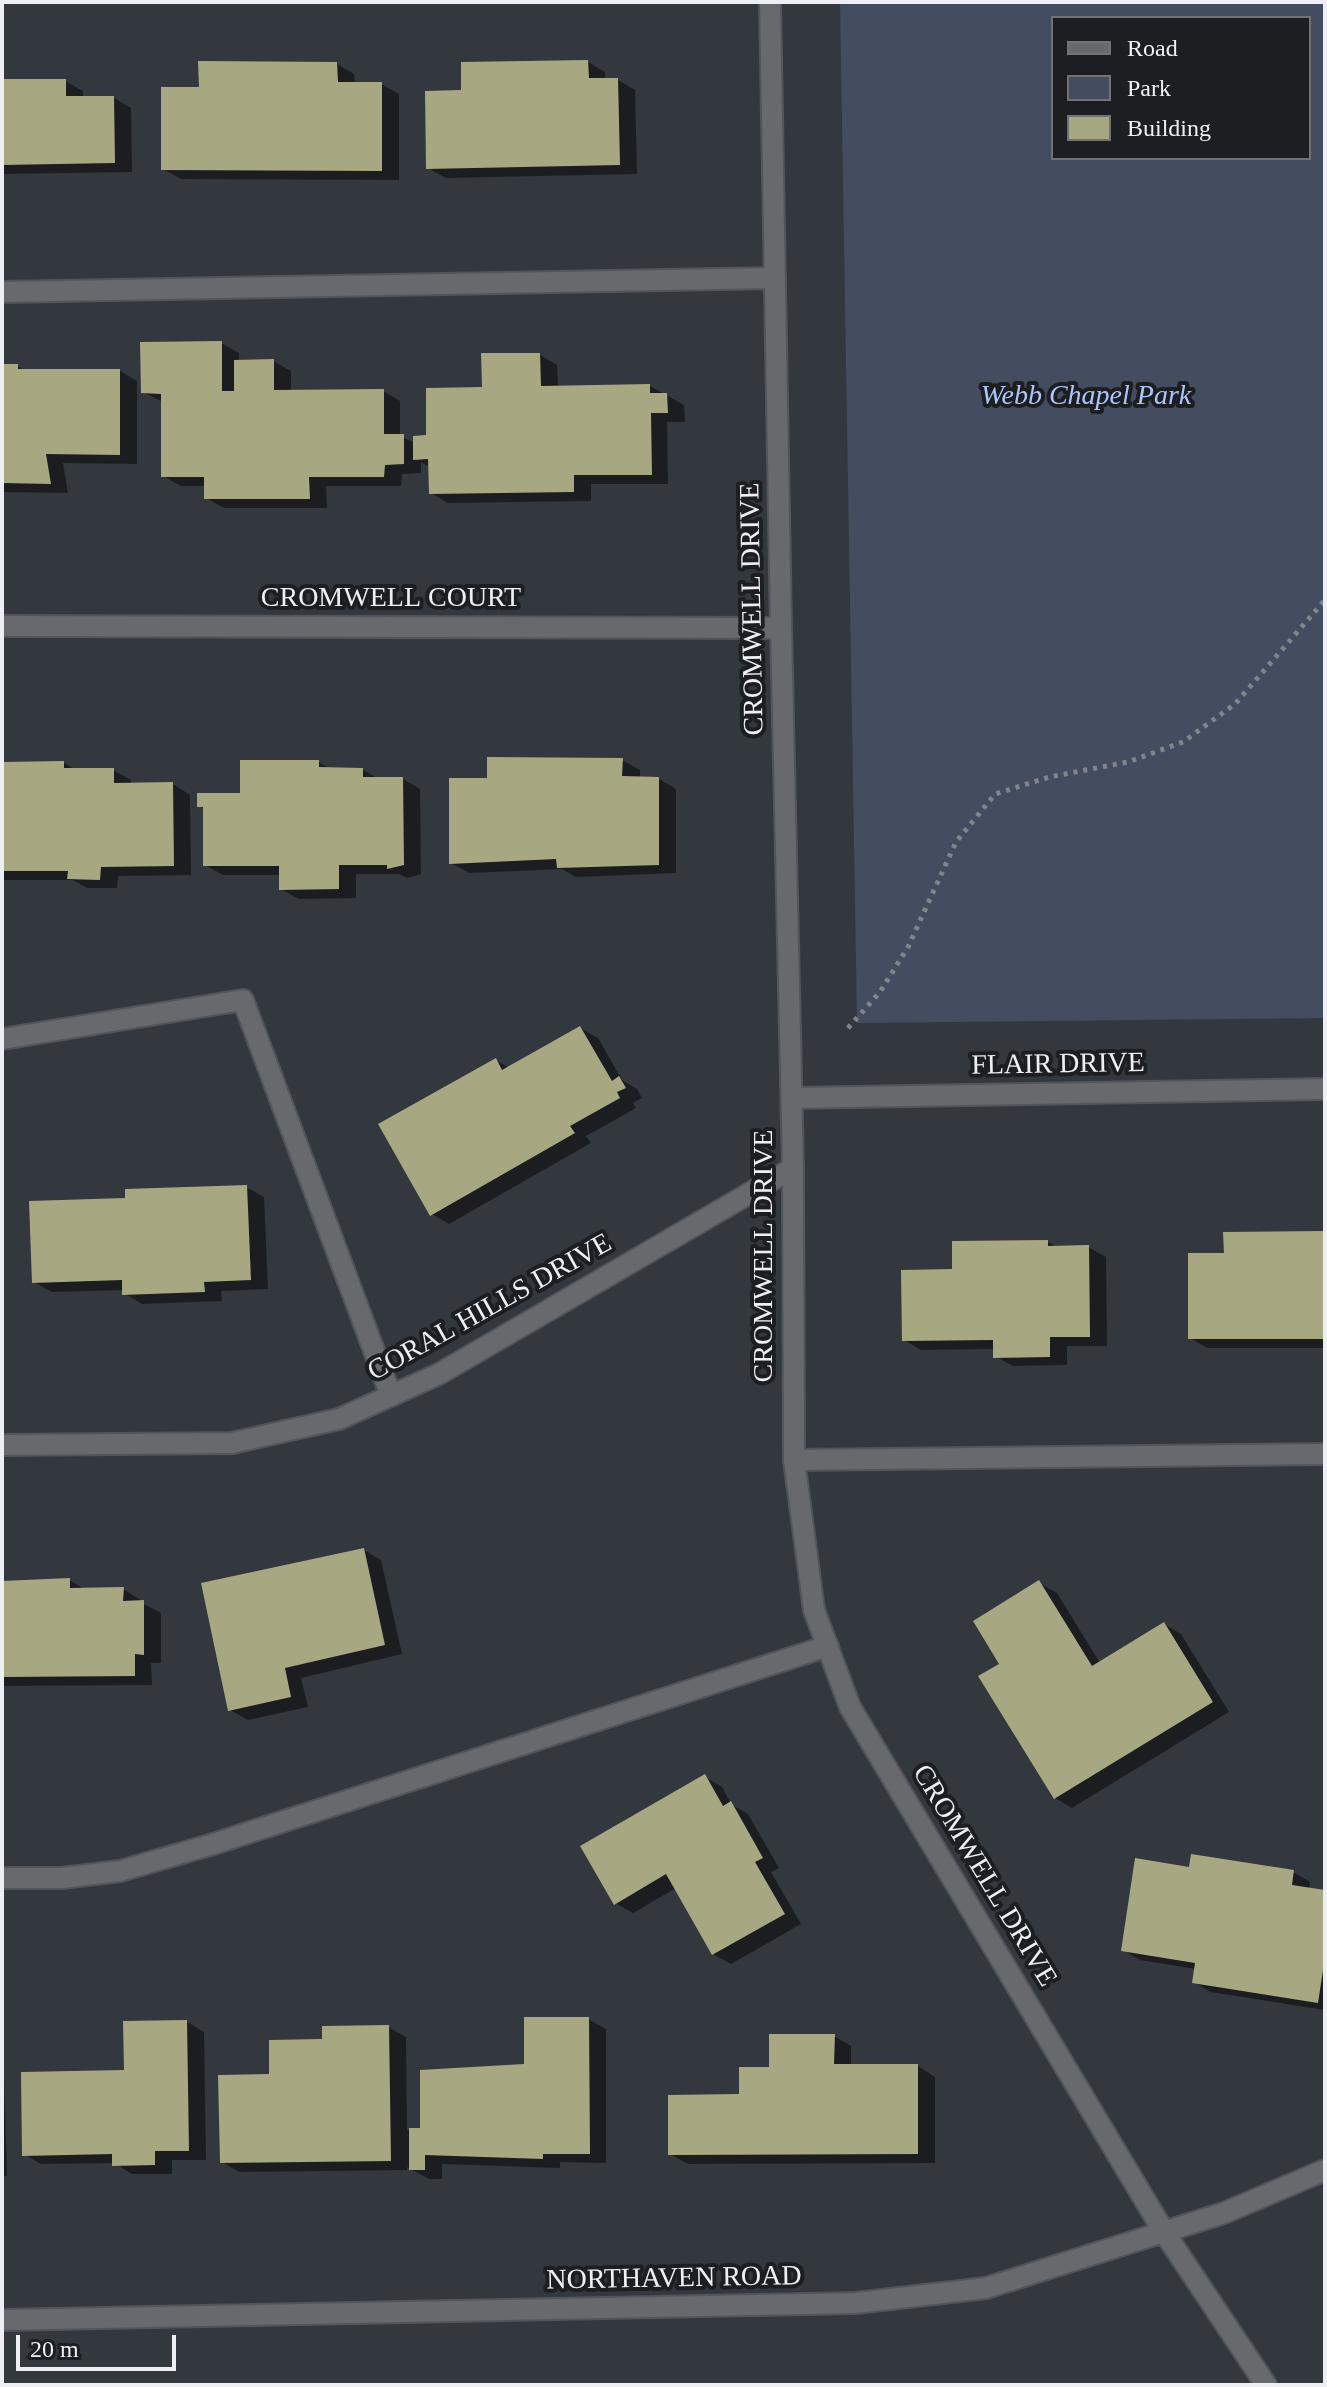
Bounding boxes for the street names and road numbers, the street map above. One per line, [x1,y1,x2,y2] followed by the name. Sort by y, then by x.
[734,482,772,736] street label: CROMWELL DRIVE
[261,582,521,616] street label: CROMWELL COURT
[971,1047,1145,1083] street label: FLAIR DRIVE
[748,1130,782,1382] street label: CROMWELL DRIVE
[362,1227,618,1389] street label: CORAL HILLS DRIVE
[905,1759,1063,1993] street label: CROMWELL DRIVE
[546,2260,802,2298] street label: NORTHAVEN ROAD

